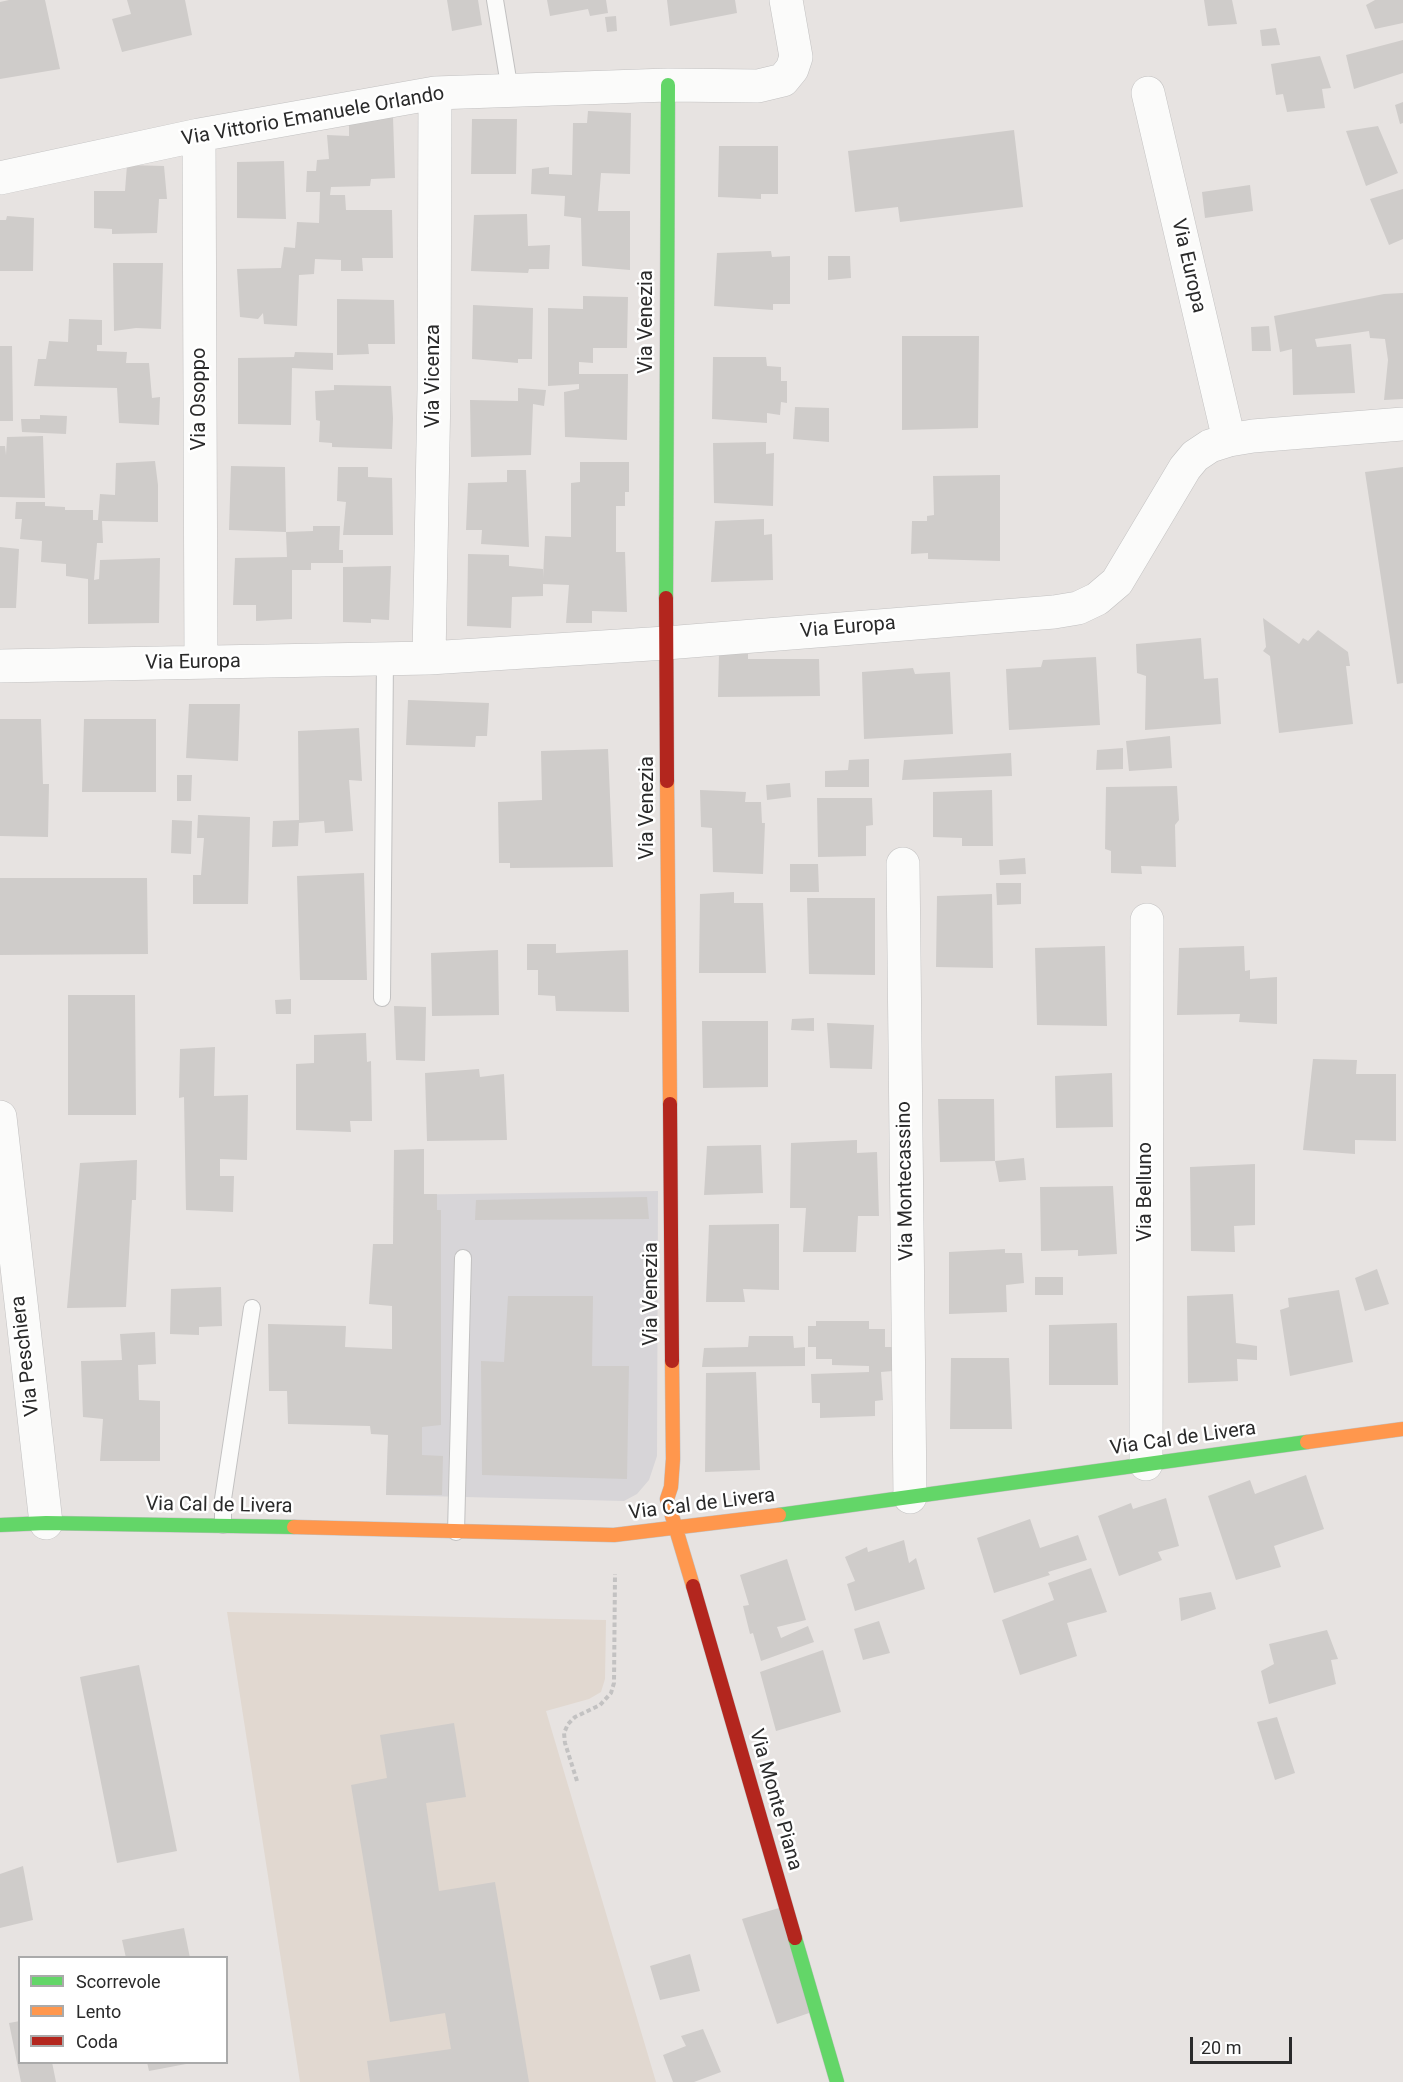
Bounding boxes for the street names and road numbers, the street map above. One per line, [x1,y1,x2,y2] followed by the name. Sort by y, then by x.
[180,82,446,152] street label: Via Vittorio Emanuele Orlando
[1166,217,1210,315] street label: Via Europa
[635,270,659,374] street label: Via Venezia
[422,324,446,428] street label: Via Vicenza
[188,348,212,450] street label: Via Osoppo
[799,612,897,644] street label: Via Europa
[145,650,241,676] street label: Via Europa
[636,756,660,860] street label: Via Venezia
[893,1101,919,1261] street label: Via Montecassino
[1134,1142,1158,1242] street label: Via Belluno
[640,1242,664,1346] street label: Via Venezia
[7,1294,45,1418] street label: Via Peschiera
[1109,1417,1257,1461] street label: Via Cal de Livera
[628,1484,776,1526] street label: Via Cal de Livera
[145,1493,293,1519] street label: Via Cal de Livera
[743,1727,807,1873] street label: Via Monte Piana

